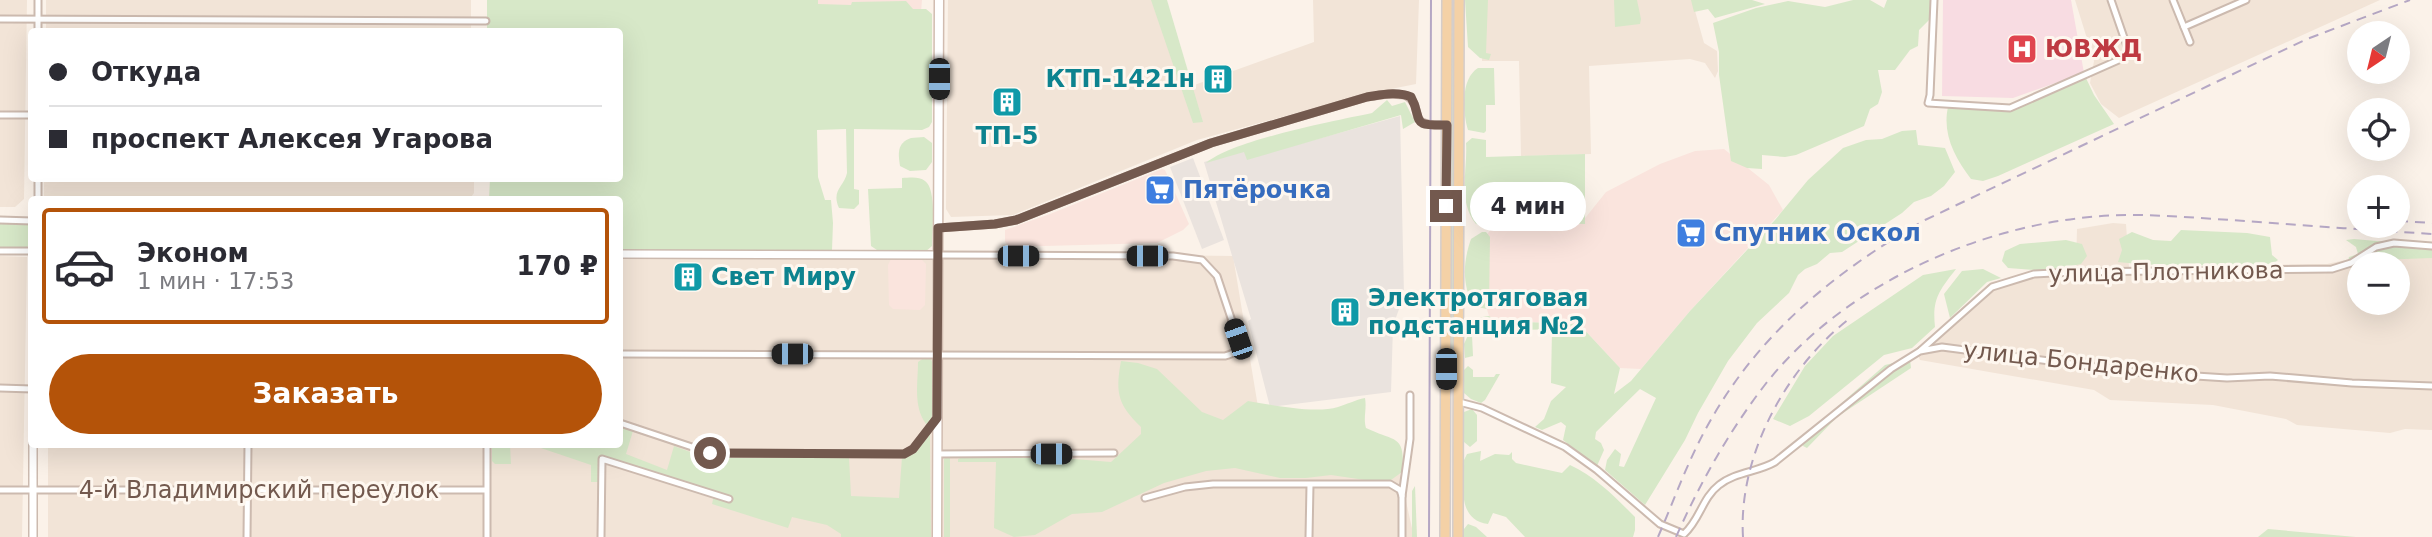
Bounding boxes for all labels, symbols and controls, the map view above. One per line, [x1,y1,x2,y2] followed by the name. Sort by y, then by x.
[2347,21,2410,84] north arrow
[2347,21,2410,315] map controls
[2005,32,2039,66] hospital icon: ЮВЖД
[2045,35,2142,63] place label: ЮВЖД
[91,57,201,87] text: Откуда
[929,58,950,100] car
[1201,62,1235,96] building icon: КТП-1421н
[1046,65,1195,93] place label: КТП-1421н
[990,85,1024,119] building icon: ТП-5
[2347,98,2410,161] button: locate
[975,122,1039,150] place label: ТП-5
[91,124,493,154] text: проспект Алексея Угарова
[1143,173,1177,207] supermarket icon: Пятёрочка
[2347,175,2410,238] button: +
[1183,176,1331,204] place label: Пятёрочка
[1470,182,1586,230] callout: 4 мин
[1430,190,1462,222] route end
[1491,193,1565,219] text: 4 мин
[1674,216,1708,250] supermarket icon: Спутник Оскол
[1714,219,1921,247] place label: Спутник Оскол
[53,235,116,298] icon: car
[137,238,249,268] text: Эконом
[998,246,1040,267] car
[1127,246,1169,267] car
[517,251,598,281] text: 170 ₽
[2347,252,2410,315] button: −
[2048,256,2284,288] street label: улица Плотникова
[671,260,705,294] building icon: Свет Миру
[711,263,856,291] place label: Свет Миру
[137,268,295,294] text: 1 мин · 17:53
[1368,284,1588,340] place label: Электротяговая подстанция №2
[1328,295,1362,329] building icon: Электротяговая подстанция №2
[1222,316,1255,362] car
[1962,336,2200,388] street label: улица Бондаренко
[772,344,814,365] car
[1436,348,1457,390] car
[49,354,602,434] button: Заказать
[694,437,726,469] route start
[1031,444,1073,465] car
[79,476,439,504] street label: 4-й Владимирский переулок

